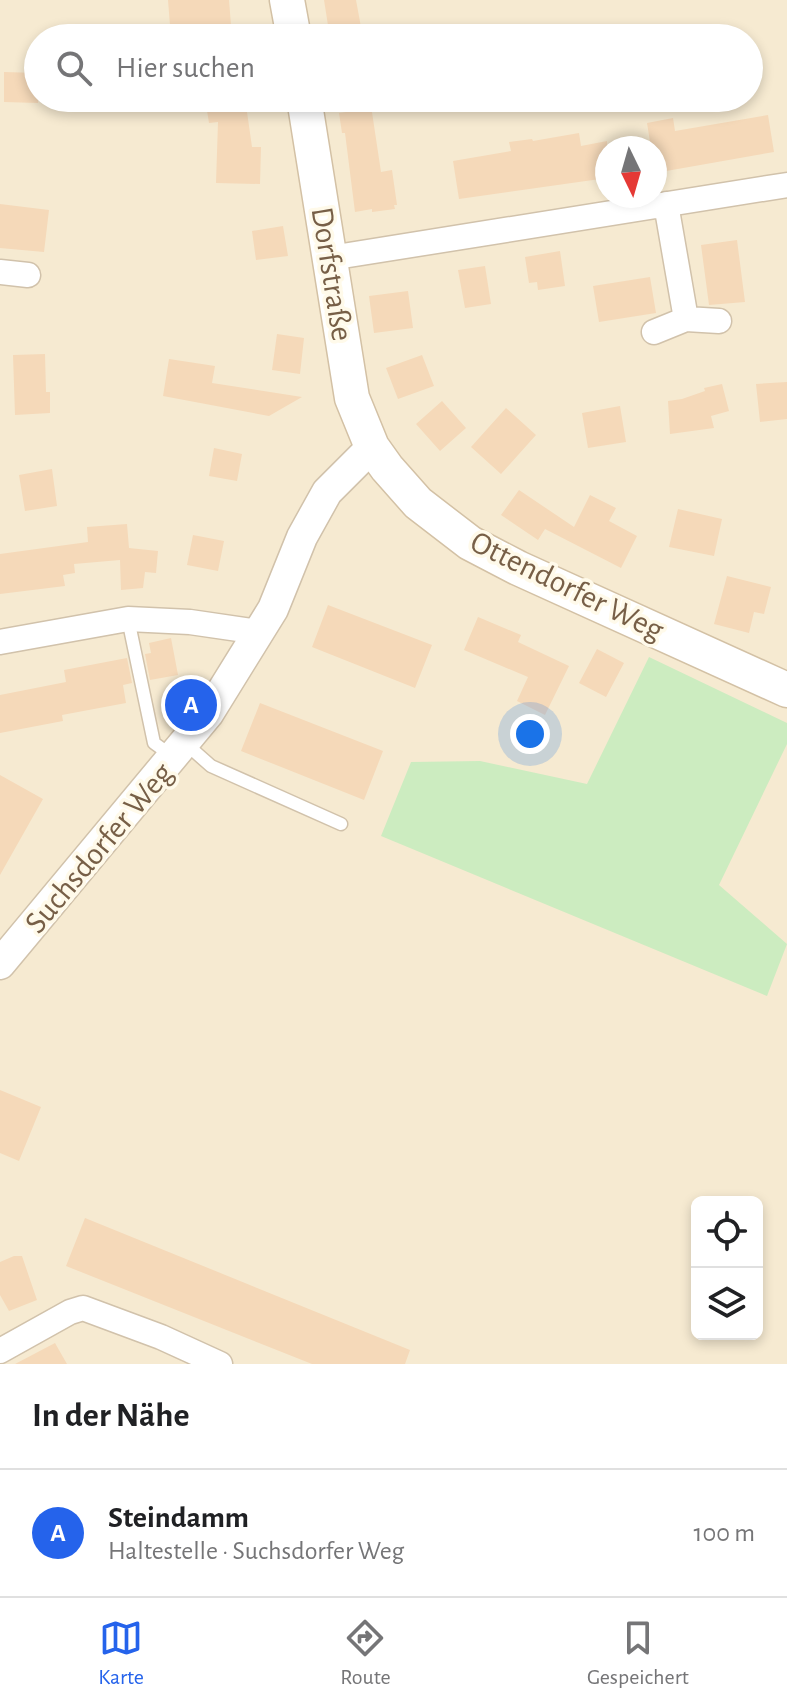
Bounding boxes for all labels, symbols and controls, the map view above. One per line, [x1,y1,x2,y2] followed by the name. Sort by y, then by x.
[24,24,763,112] search box
[52,46,96,90] icon: search
[116,53,255,83] text: Hier suchen
[595,136,667,208] north arrow
[306,205,358,343] street label: Dorfstraße
[465,525,669,647] street label: Ottendorfer Weg
[165,675,217,735] pin: A
[510,714,550,754] your location
[19,757,179,939] street label: Suchsdorfer Weg
[691,1196,763,1340] map controls
[691,1196,763,1268] button: locate
[691,1268,763,1340] button: layers
[32,1399,189,1433] text: In der Nähe
[108,1503,249,1533] text: Steindamm
[50,1520,66,1546] text: A
[694,1520,755,1546] text: 100 m
[108,1538,404,1564] text: Haltestelle · Suchsdorfer Weg
[98,1616,144,1690] tab: Karte
[340,1616,391,1690] tab: Route
[587,1616,689,1690] tab: Gespeichert

